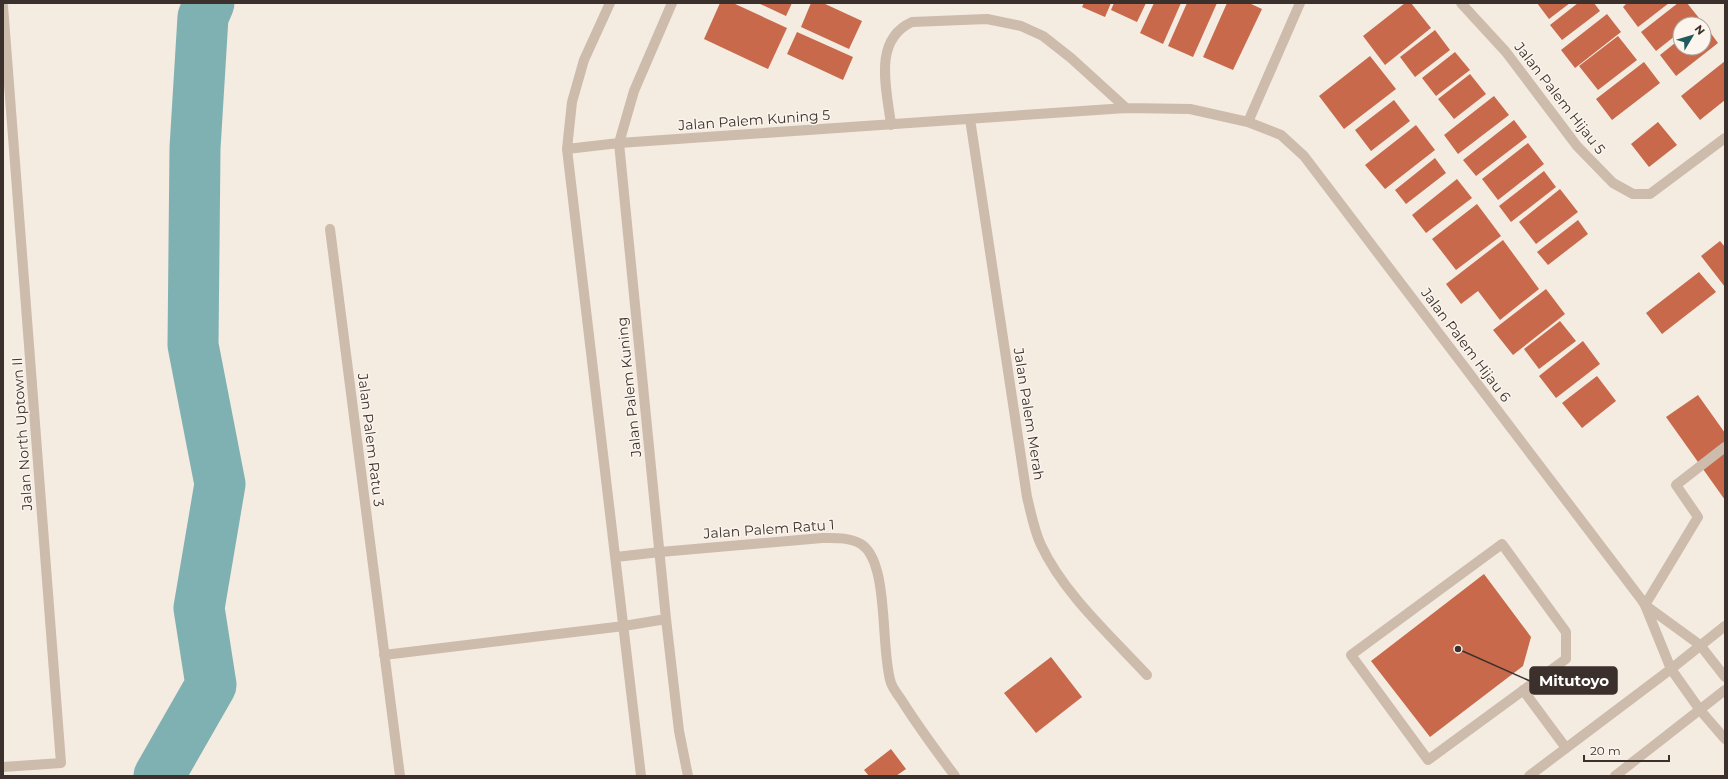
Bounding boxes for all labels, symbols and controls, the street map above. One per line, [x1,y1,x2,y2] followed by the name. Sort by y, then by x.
[1672,16,1712,56] north arrow
[1692,22,1708,38] text: N
[1510,37,1609,158] street label: Jalan Palem Hijau 5
[676,106,831,134] street label: Jalan Palem Kuning 5
[1417,284,1515,406] street label: Jalan Palem Hijau 6
[613,316,645,459] street label: Jalan Palem Kuning
[1009,345,1048,482] street label: Jalan Palem Merah
[8,357,36,512] street label: Jalan North Uptown II
[354,371,388,508] street label: Jalan Palem Ratu 3
[702,515,835,543] street label: Jalan Palem Ratu 1
[1530,667,1617,694] callout: Mitutoyo
[1539,671,1609,690] text: Mitutoyo
[1584,737,1669,763] scale bar
[1590,743,1621,758] text: 20 m

